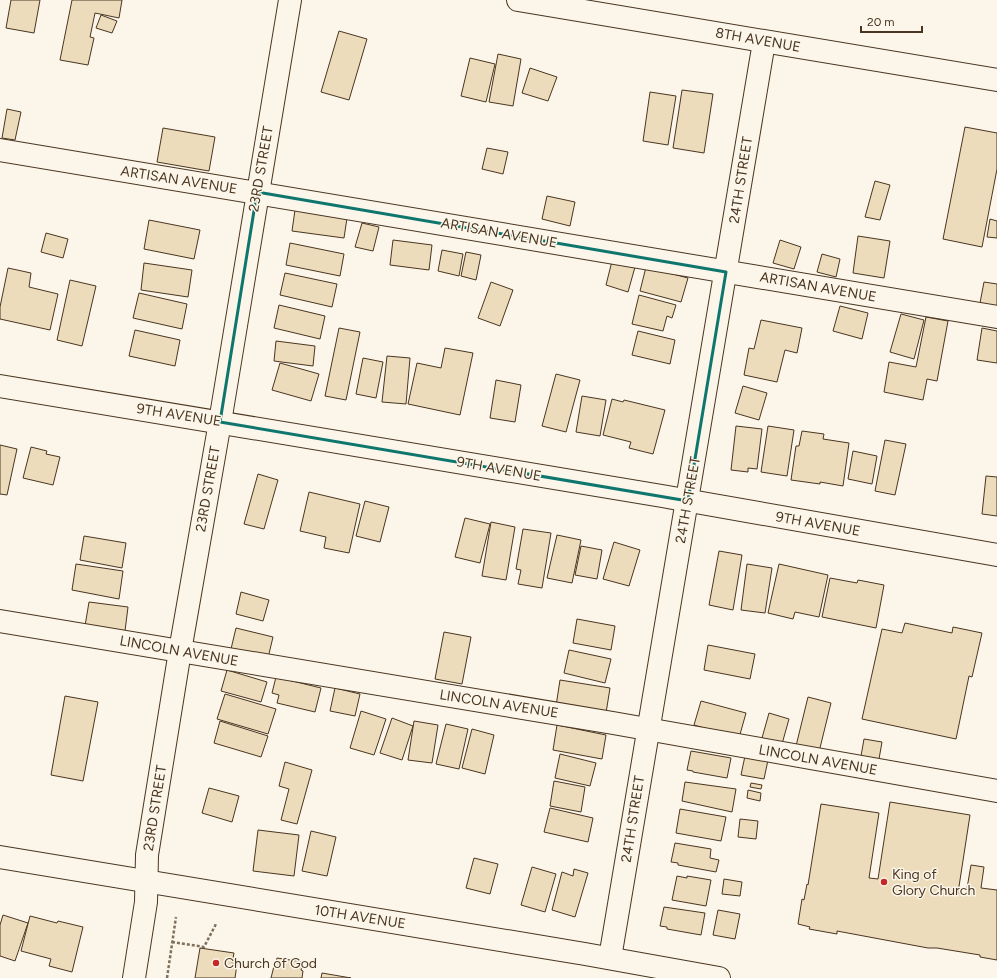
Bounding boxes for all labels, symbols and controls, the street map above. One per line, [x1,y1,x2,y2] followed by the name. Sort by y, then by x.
[861,8,922,34] scale bar
[867,15,895,29] text: 20 m
[714,24,802,56] street label: 8TH AVENUE
[245,125,277,213] street label: 23RD STREET
[726,135,756,225] street label: 24TH STREET
[119,162,239,198] street label: ARTISAN AVENUE
[439,214,559,252] street label: ARTISAN AVENUE
[758,268,878,306] street label: ARTISAN AVENUE
[135,400,223,430] street label: 9TH AVENUE
[192,445,224,533] street label: 23RD STREET
[455,453,543,485] street label: 9TH AVENUE
[672,455,704,545] street label: 24TH STREET
[774,508,862,540] street label: 9TH AVENUE
[118,632,240,670] street label: LINCOLN AVENUE
[438,686,560,722] street label: LINCOLN AVENUE
[757,741,879,779] street label: LINCOLN AVENUE
[140,764,170,852] street label: 23RD STREET
[618,774,648,864] street label: 24TH STREET
[892,866,975,899] place label: King of Glory Church
[879,877,889,887] marker: King of Glory Church
[313,901,407,933] street label: 10TH AVENUE
[224,955,317,972] place label: Church of God
[211,958,221,968] marker: Church of God

